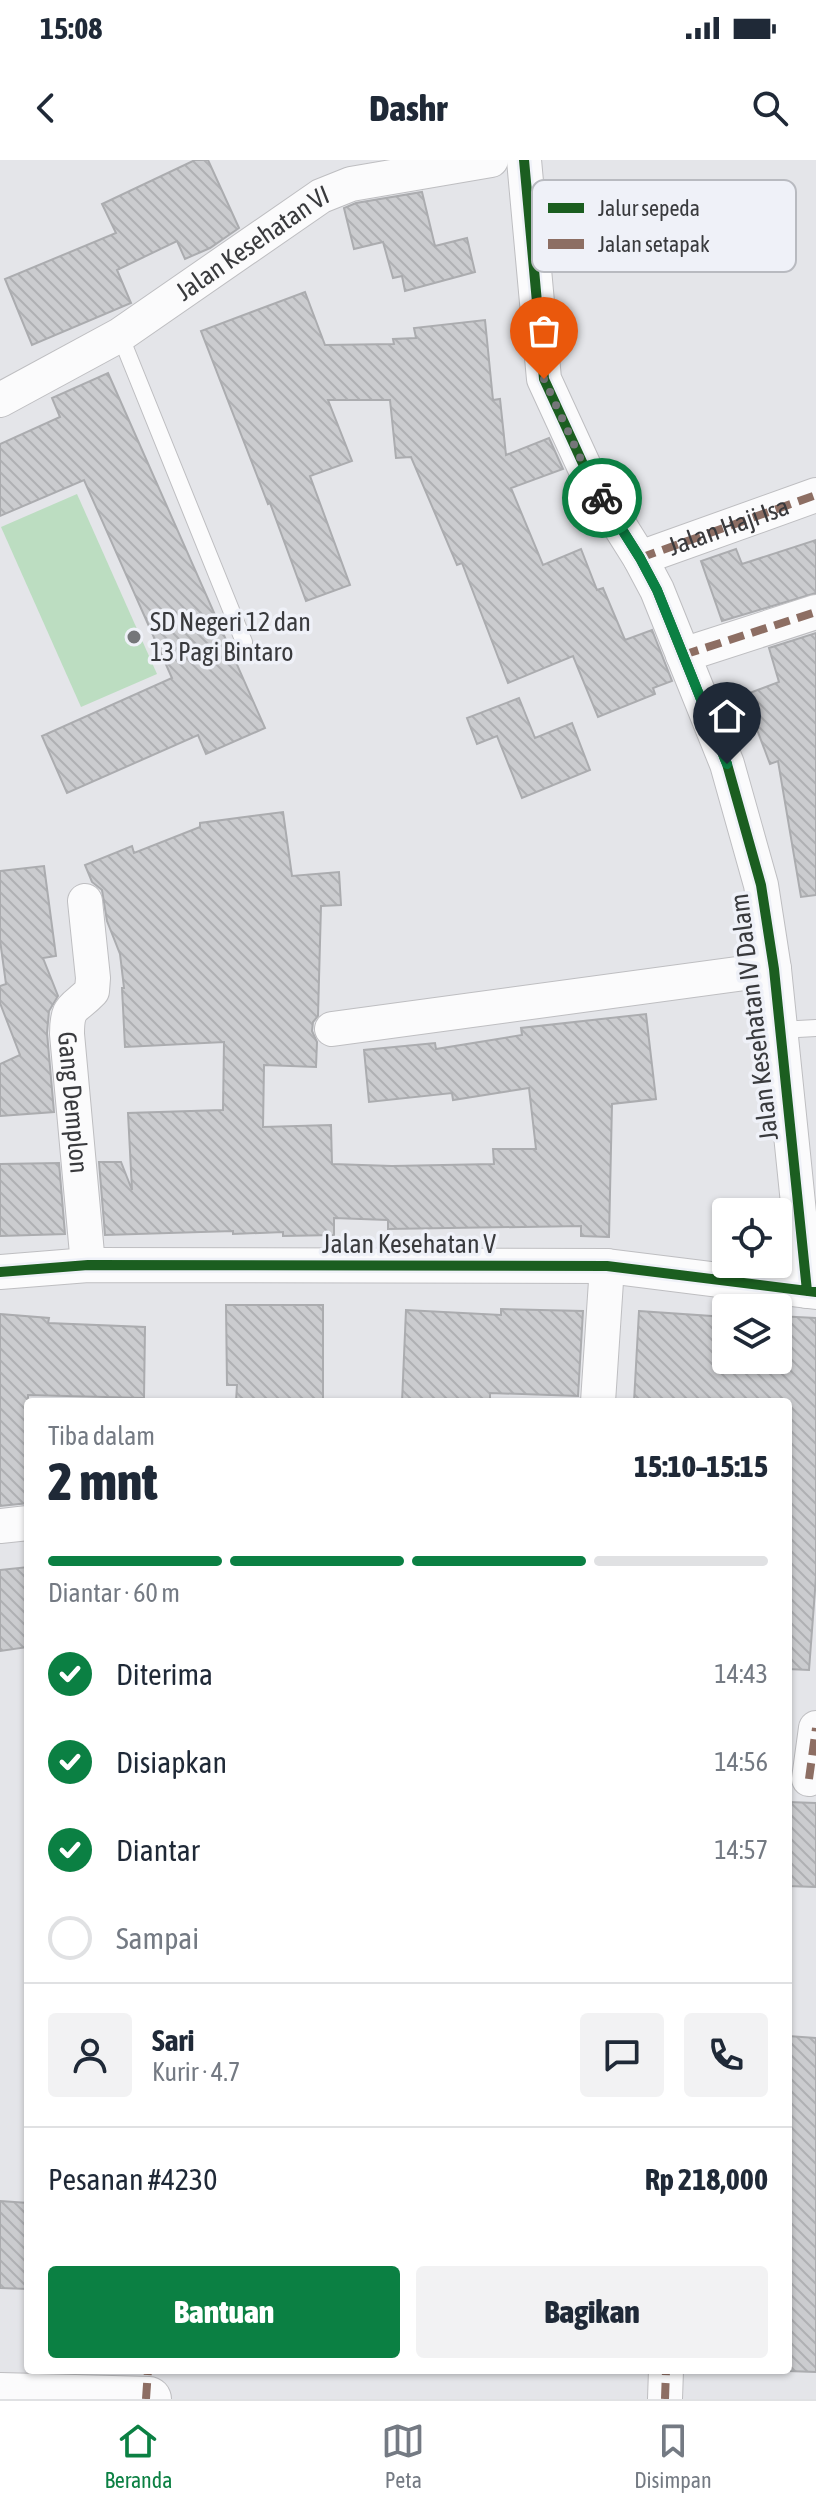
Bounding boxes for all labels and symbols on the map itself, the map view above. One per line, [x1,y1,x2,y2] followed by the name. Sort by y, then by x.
[170,179,333,307] street label: Jalan Kesehatan VI
[532,180,796,272] legend
[598,195,700,221] text: Jalur sepeda
[598,231,710,257] text: Jalan setapak
[510,297,578,379] pin
[562,458,642,538] courier
[664,491,793,562] street label: Jalan Haji Isa
[150,607,311,667] place label: SD Negeri 12 dan 13 Pagi Bintaro
[125,628,143,646] marker: SD Negeri 12 dan 13 Pagi Bintaro
[693,682,761,764] pin
[724,892,784,1142] street label: Jalan Kesehatan IV Dalam
[52,1030,95,1175] street label: Gang Demplon
[322,1229,496,1259] street label: Jalan Kesehatan V

